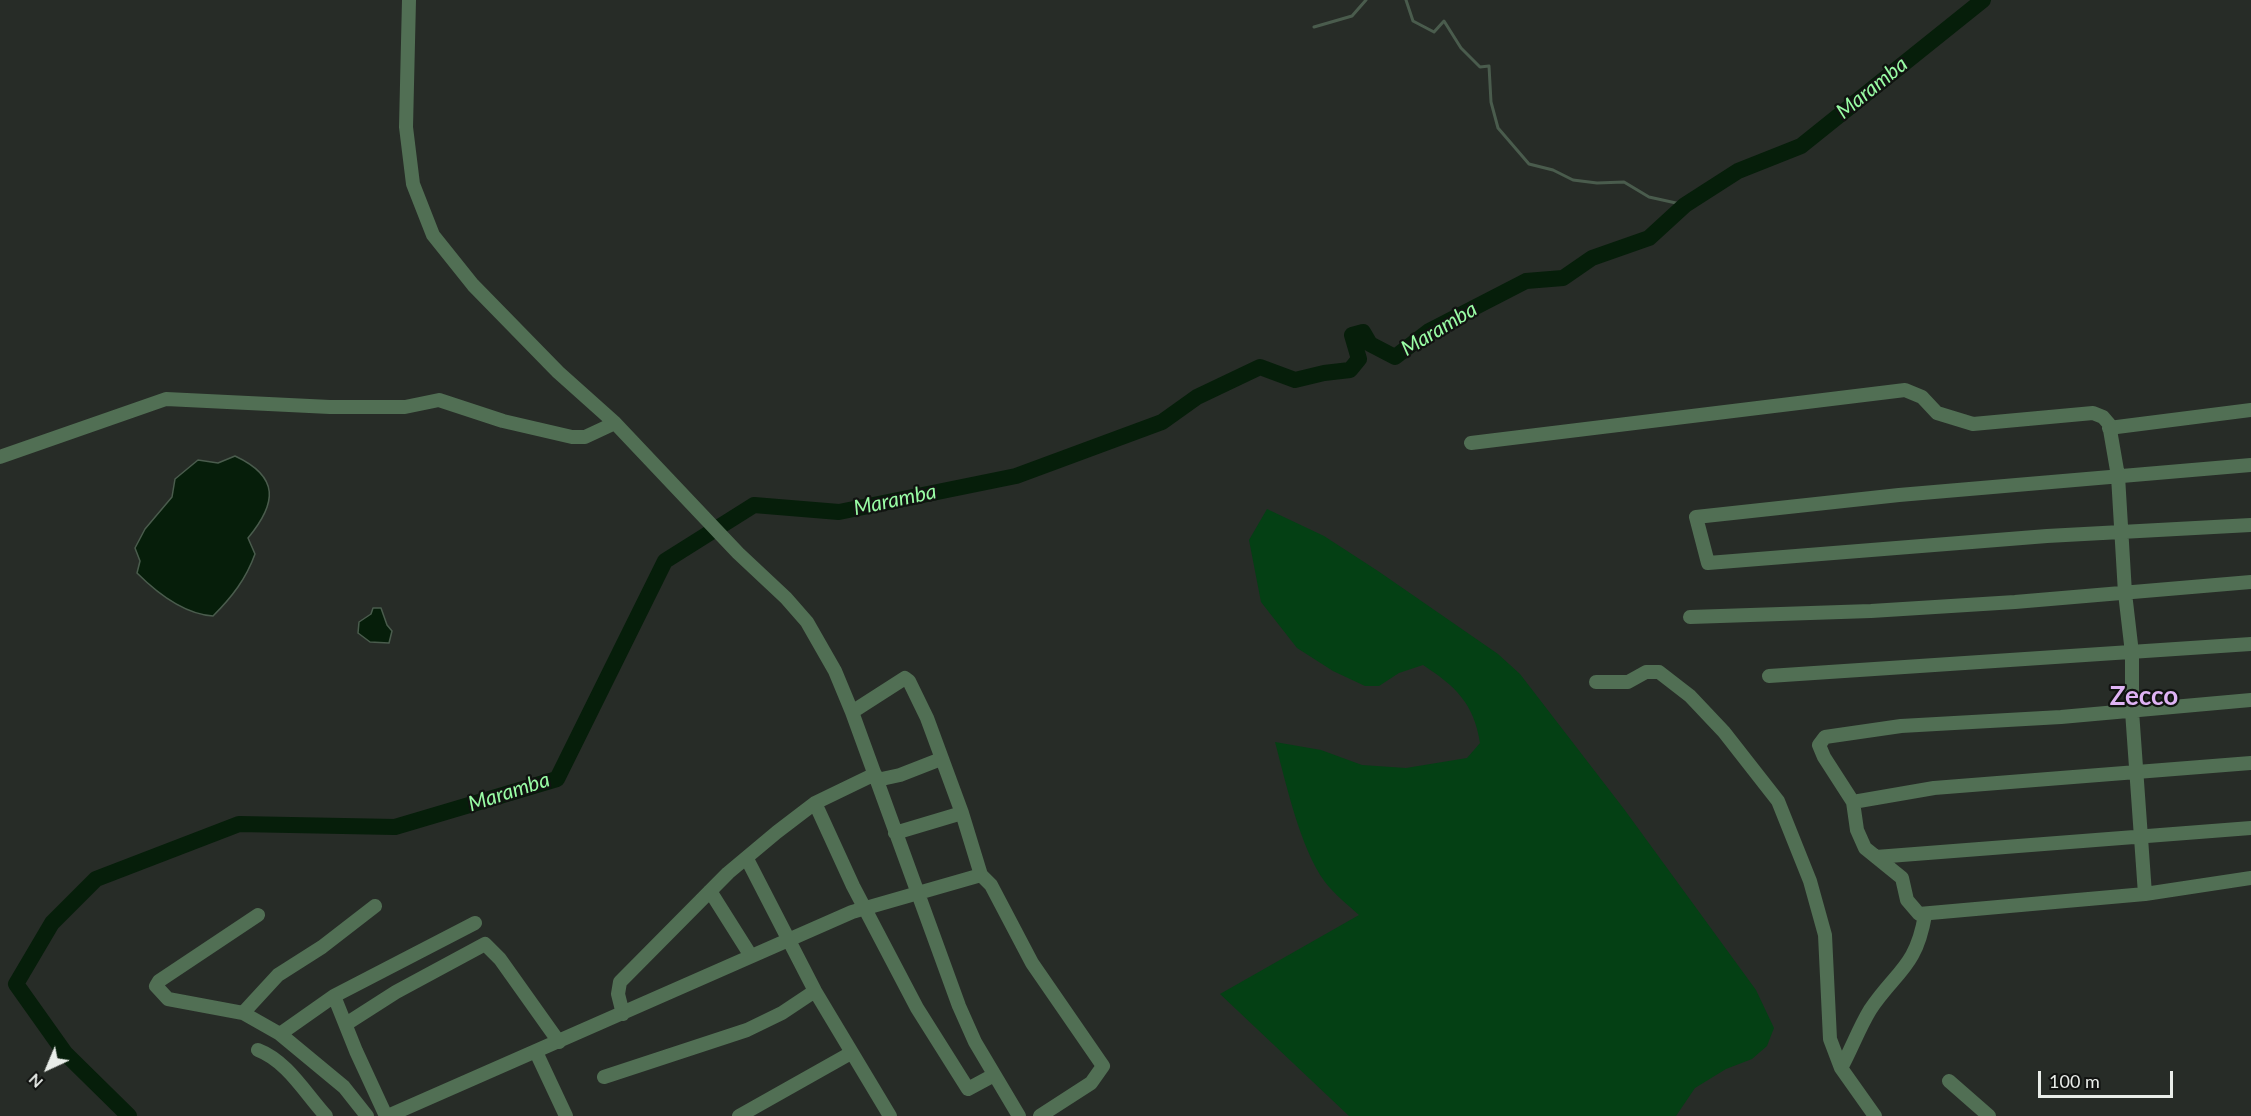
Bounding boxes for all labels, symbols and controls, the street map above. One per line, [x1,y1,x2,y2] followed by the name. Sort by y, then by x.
[1831,52,1913,124] water label: Maramba
[1396,297,1482,361] water label: Maramba
[851,479,939,521] water label: Maramba
[2110,681,2178,713] district label: Zecco
[465,767,553,817] water label: Maramba
[18,1038,78,1098] north arrow
[2041,1059,2176,1097] scale bar
[24,1070,46,1092] text: N
[2049,1070,2100,1092] text: 100 m

